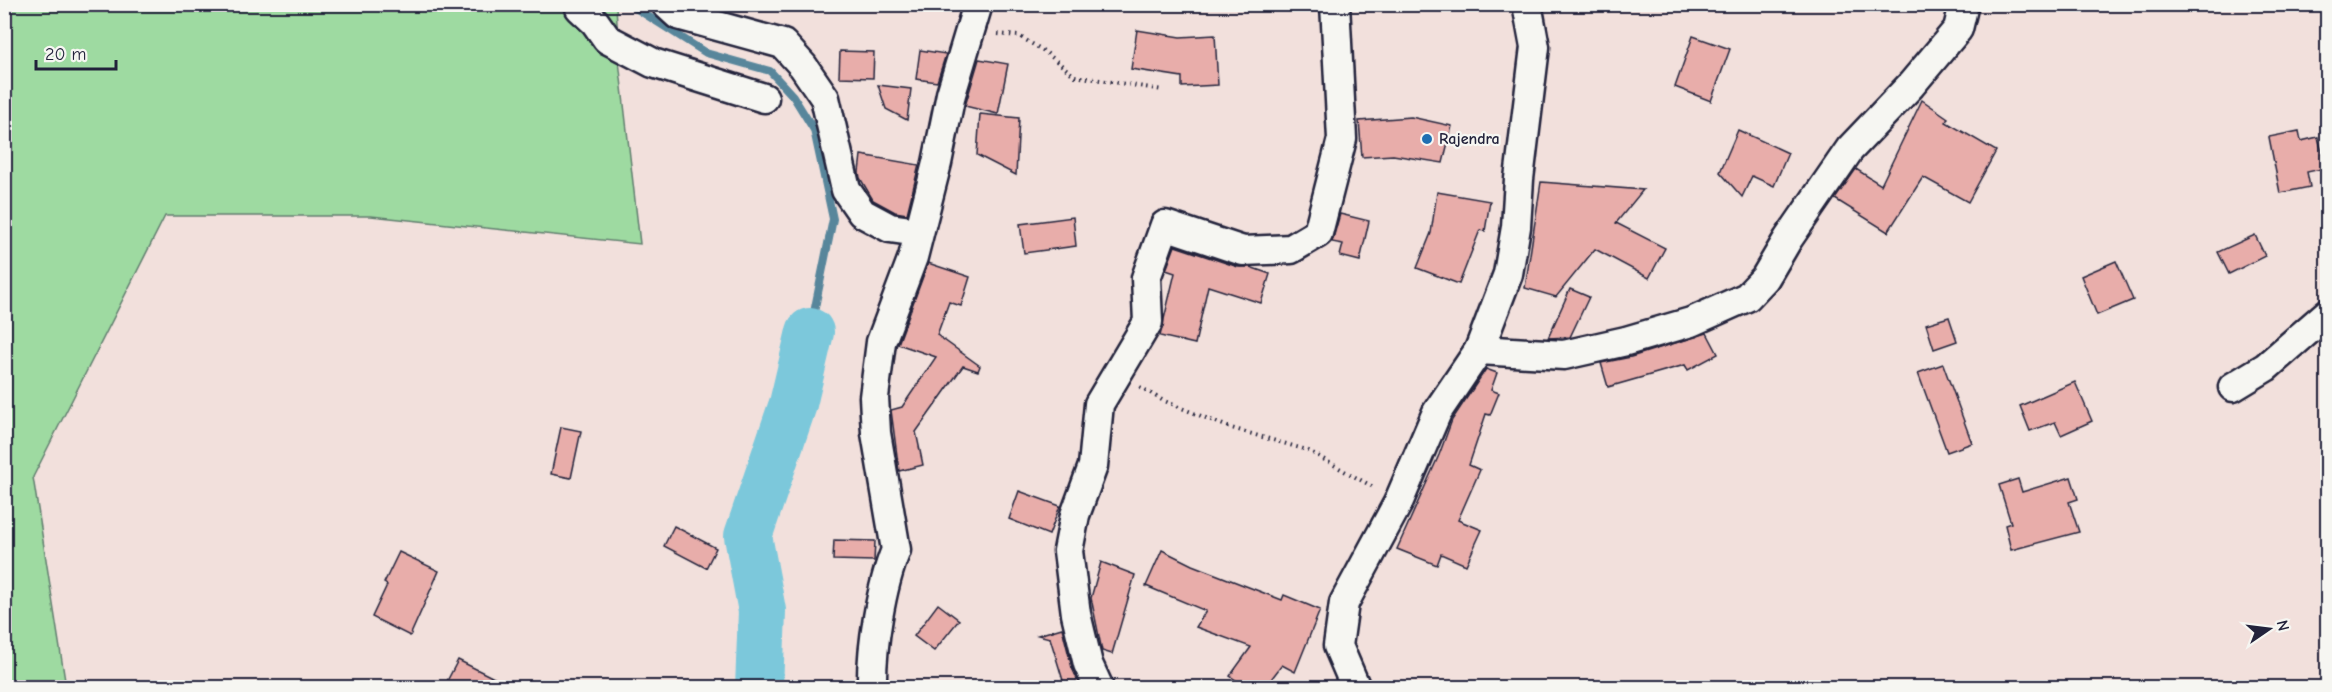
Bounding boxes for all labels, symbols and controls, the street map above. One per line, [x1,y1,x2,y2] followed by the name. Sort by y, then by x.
[36,33,116,71] scale bar
[45,44,86,65] text: 20 m
[1439,130,1500,148] place label: Rajendra
[1420,132,1434,146] marker: Rajendra
[2239,599,2299,659] north arrow
[2273,618,2293,633] text: N

